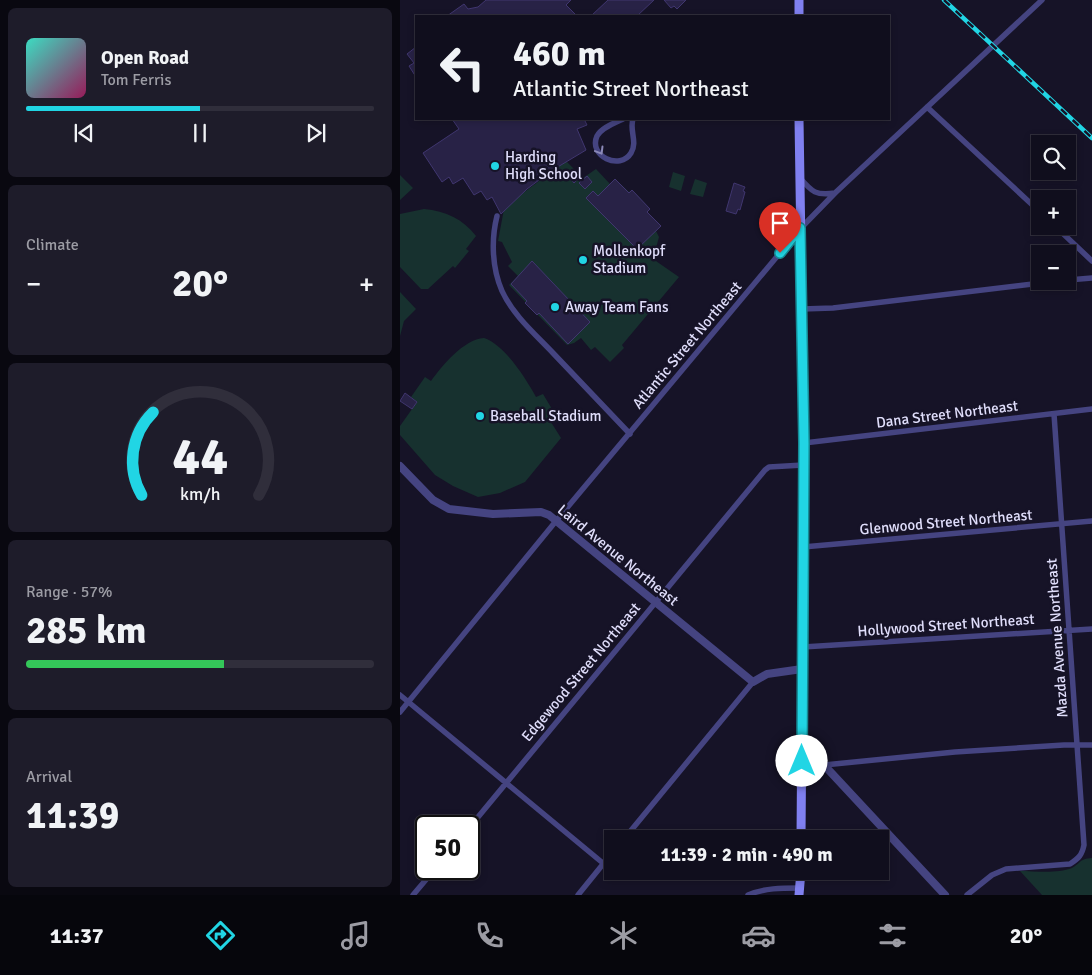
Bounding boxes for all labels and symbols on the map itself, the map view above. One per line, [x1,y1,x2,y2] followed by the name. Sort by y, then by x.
[594,146,604,155] one-way arrow
[505,148,582,183] place label: Harding High School
[489,160,501,172] marker: Harding High School
[759,202,801,253] pin
[593,242,666,277] place label: Mollenkopf Stadium
[577,254,589,266] marker: Mollenkopf Stadium
[628,278,746,412] street label: Atlantic Street Northeast
[565,298,669,316] place label: Away Team Fans
[549,301,561,313] marker: Away Team Fans
[875,396,1019,432] street label: Dana Street Northeast
[490,407,602,425] place label: Baseball Stadium
[474,410,486,422] marker: Baseball Stadium
[554,501,682,609] street label: Laird Avenue Northeast
[859,505,1033,539] street label: Glenwood Street Northeast
[1042,558,1072,718] street label: Mazda Avenue Northeast
[518,599,644,745] street label: Edgewood Street Northeast
[857,610,1035,640] street label: Hollywood Street Northeast
[775,734,827,786] position arrow
[415,815,480,880] speed limit sign: 50

